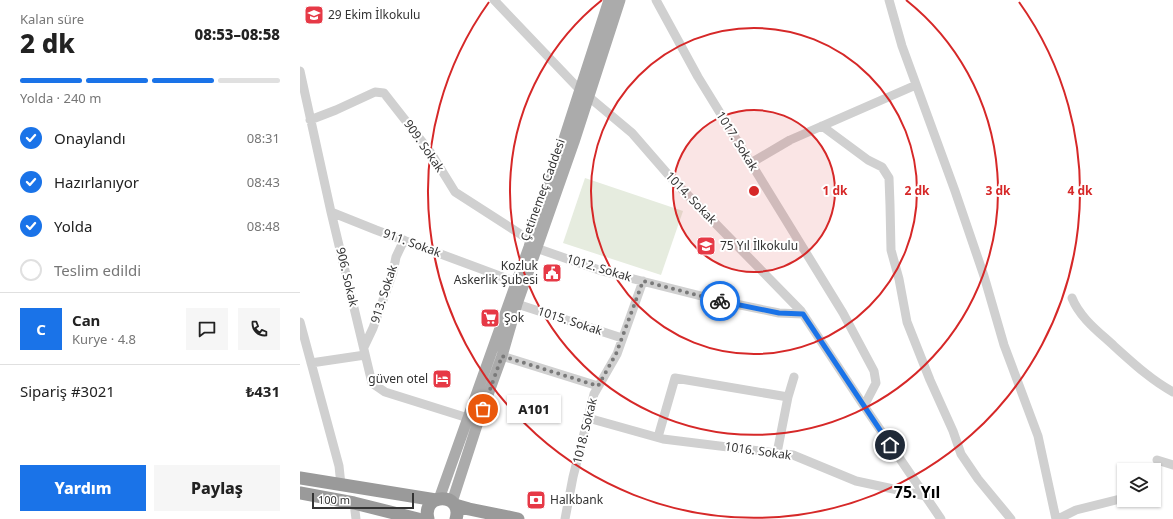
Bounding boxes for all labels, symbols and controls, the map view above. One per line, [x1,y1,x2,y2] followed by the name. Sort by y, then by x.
[303,4,325,26] school or university icon: 29 Ekim İlkokulu
[328,6,421,23] place label: 29 Ekim İlkokulu
[20,10,84,28] text: Kalan süre
[195,24,280,44] text: 08:53–08:58
[20,25,75,61] text: 2 dk
[20,89,101,107] text: Yolda · 240 m
[712,108,763,174] street label: 1017. Sokak
[400,116,449,176] street label: 909. Sokak
[20,127,42,149] icon: check
[54,128,126,148] text: Onaylandı
[247,129,280,147] text: 08:31
[516,136,569,243] street label: Çetinemeç Caddesi
[662,168,721,228] street label: 1014. Sokak
[20,171,42,193] icon: check
[54,172,139,192] text: Hazırlanıyor
[247,173,280,191] text: 08:43
[822,182,848,199] text: 1 dk
[904,182,930,199] text: 2 dk
[985,182,1011,199] text: 3 dk
[1067,182,1093,199] text: 4 dk
[747,184,761,198] centre of rings
[20,215,42,237] icon: check
[54,216,92,236] text: Yolda
[247,217,280,235] text: 08:48
[381,224,444,261] street label: 911. Sokak
[695,235,717,257] school or university icon: 75 Yıl İlkokulu
[720,237,798,254] place label: 75 Yıl İlkokulu
[332,246,363,309] street label: 906. Sokak
[565,250,634,286] street label: 1012. Sokak
[454,257,539,288] place label: Kozluk Askerlik Şubesi
[54,260,141,280] text: Teslim edildi
[366,262,401,325] street label: 913. Sokak
[541,262,563,284] public building icon: Kozluk Askerlik Şubesi
[700,281,740,321] courier
[709,290,731,312] icon: bike
[536,302,605,339] street label: 1015. Sokak
[479,307,501,329] supermarket icon: Şok
[186,308,228,350] button: chat
[238,308,280,350] button: phone
[504,309,525,326] place label: Şok
[72,310,100,330] text: Can
[36,319,46,339] text: C
[72,330,136,348] text: Kurye · 4.8
[431,368,453,390] hotel icon: güven otel
[368,370,428,387] place label: güven otel
[20,381,115,401] text: Sipariş #3021
[246,381,280,401] text: ₺431
[466,392,500,426] pin
[507,395,561,423] callout: A101
[568,396,601,466] street label: 1018. Sokak
[472,398,494,420] icon: bag
[518,400,550,418] text: A101
[873,428,907,462] pin
[879,434,901,456] icon: home
[724,437,793,464] street label: 1016. Sokak
[1117,463,1161,507] map controls
[1117,463,1161,507] button: layers
[20,465,146,511] button: Yardım
[154,465,280,511] button: Paylaş
[894,481,940,503] district label: 75. Yıl
[525,489,547,511] bank icon: Halkbank
[312,491,414,510] scale bar
[550,491,604,508] place label: Halkbank
[318,492,350,507] text: 100 m

